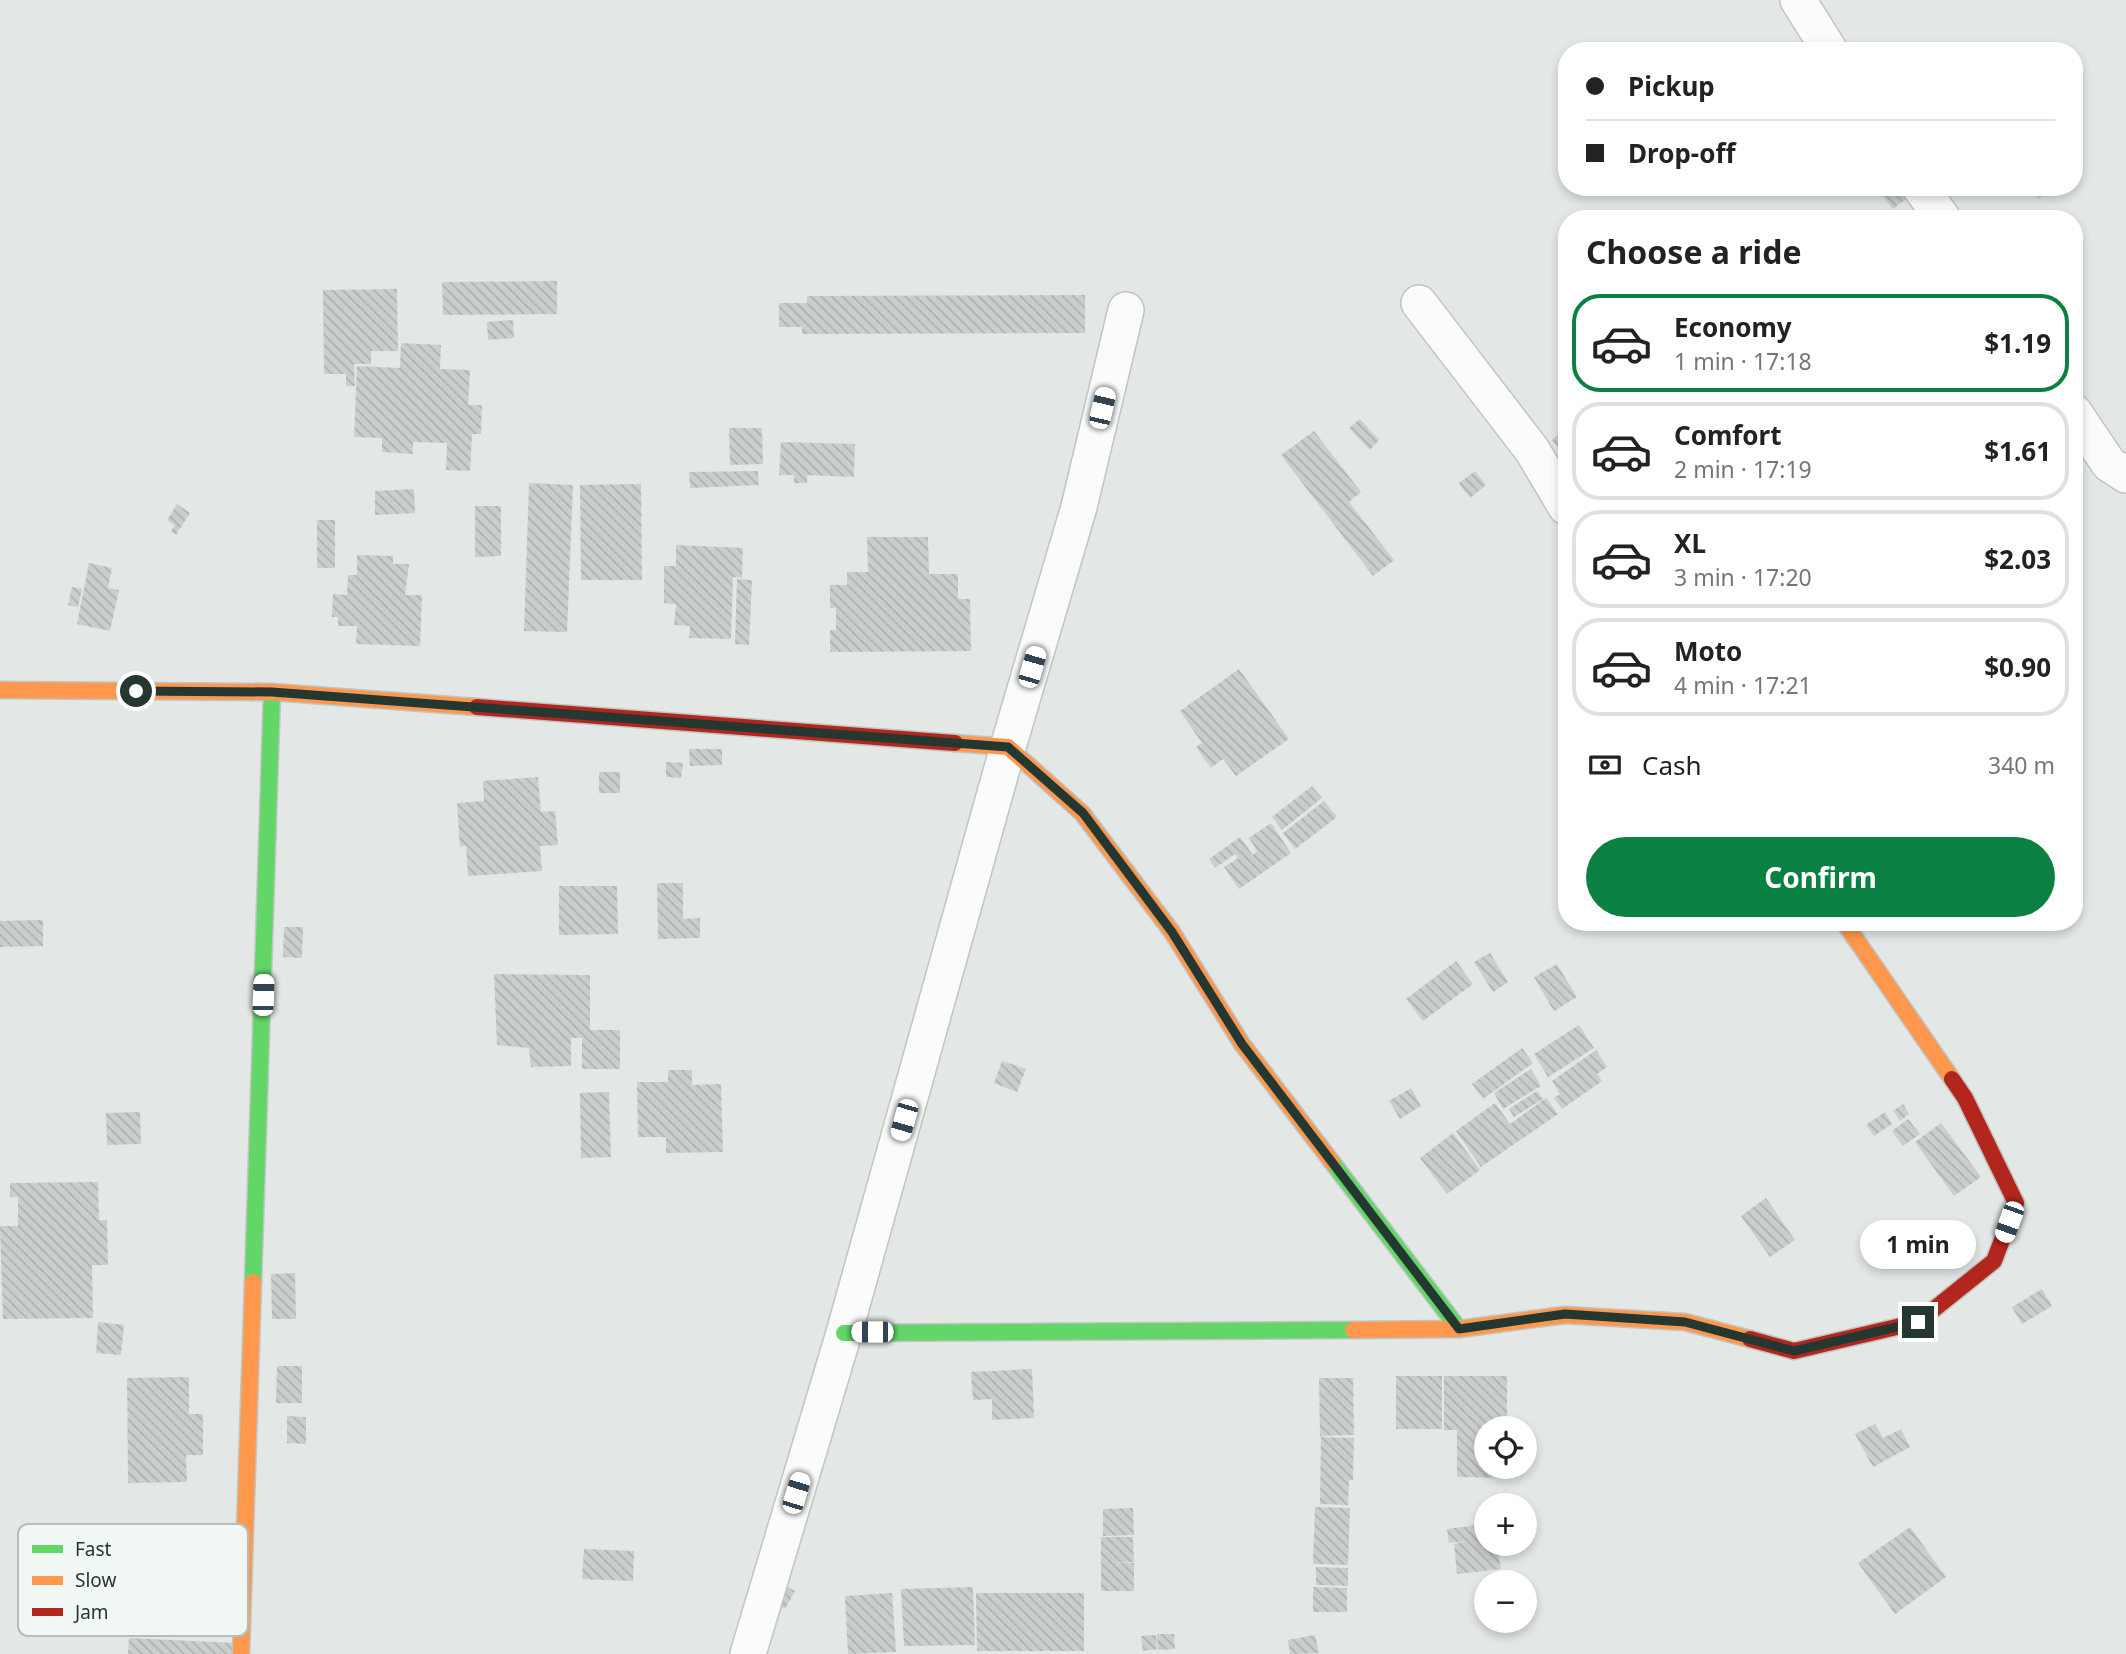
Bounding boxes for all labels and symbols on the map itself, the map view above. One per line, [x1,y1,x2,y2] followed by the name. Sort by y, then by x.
[1088,385,1117,431] car
[1017,644,1048,690] car
[120,675,152,707] route start
[252,974,275,1016] car
[889,1097,920,1143] car
[1992,1199,2027,1245] car
[1860,1220,1976,1270] callout: 1 min
[1902,1306,1934,1338] route end
[852,1322,894,1343] car
[780,1470,813,1516] car
[18,1524,248,1636] legend
[75,1536,112,1562] text: Fast
[75,1567,116,1593] text: Slow
[73,1599,109,1625] text: Jam

